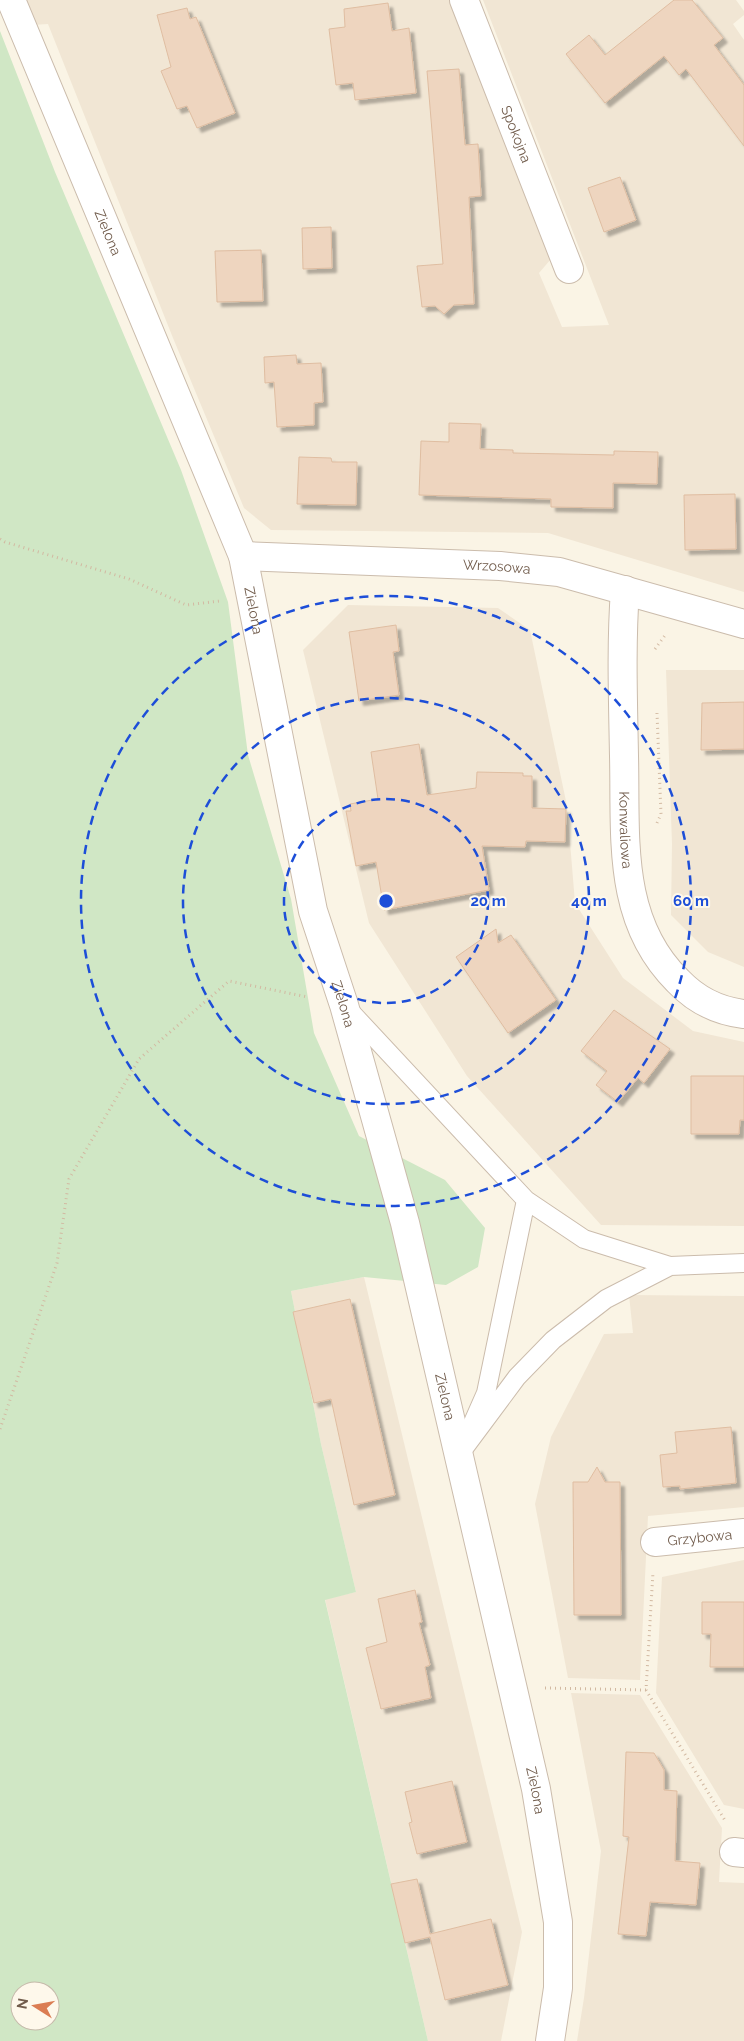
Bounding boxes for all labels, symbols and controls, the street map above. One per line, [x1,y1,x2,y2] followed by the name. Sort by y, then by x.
[498,103,535,165] street label: Spokojna
[91,207,125,258] street label: Zielona
[463,557,531,577] street label: Wrzosowa
[241,585,266,636] street label: Zielona
[616,791,636,870] street label: Konwaliowa
[377,892,395,910] centre of rings
[470,892,506,910] text: 20 m
[571,892,607,910] text: 40 m
[673,892,709,910] text: 60 m
[328,978,358,1029] street label: Zielona
[432,1372,458,1422] street label: Zielona
[667,1526,733,1549] street label: Grzybowa
[523,1765,548,1815] street label: Zielona
[10,1981,60,2031] north arrow
[13,1997,31,2010] text: N

